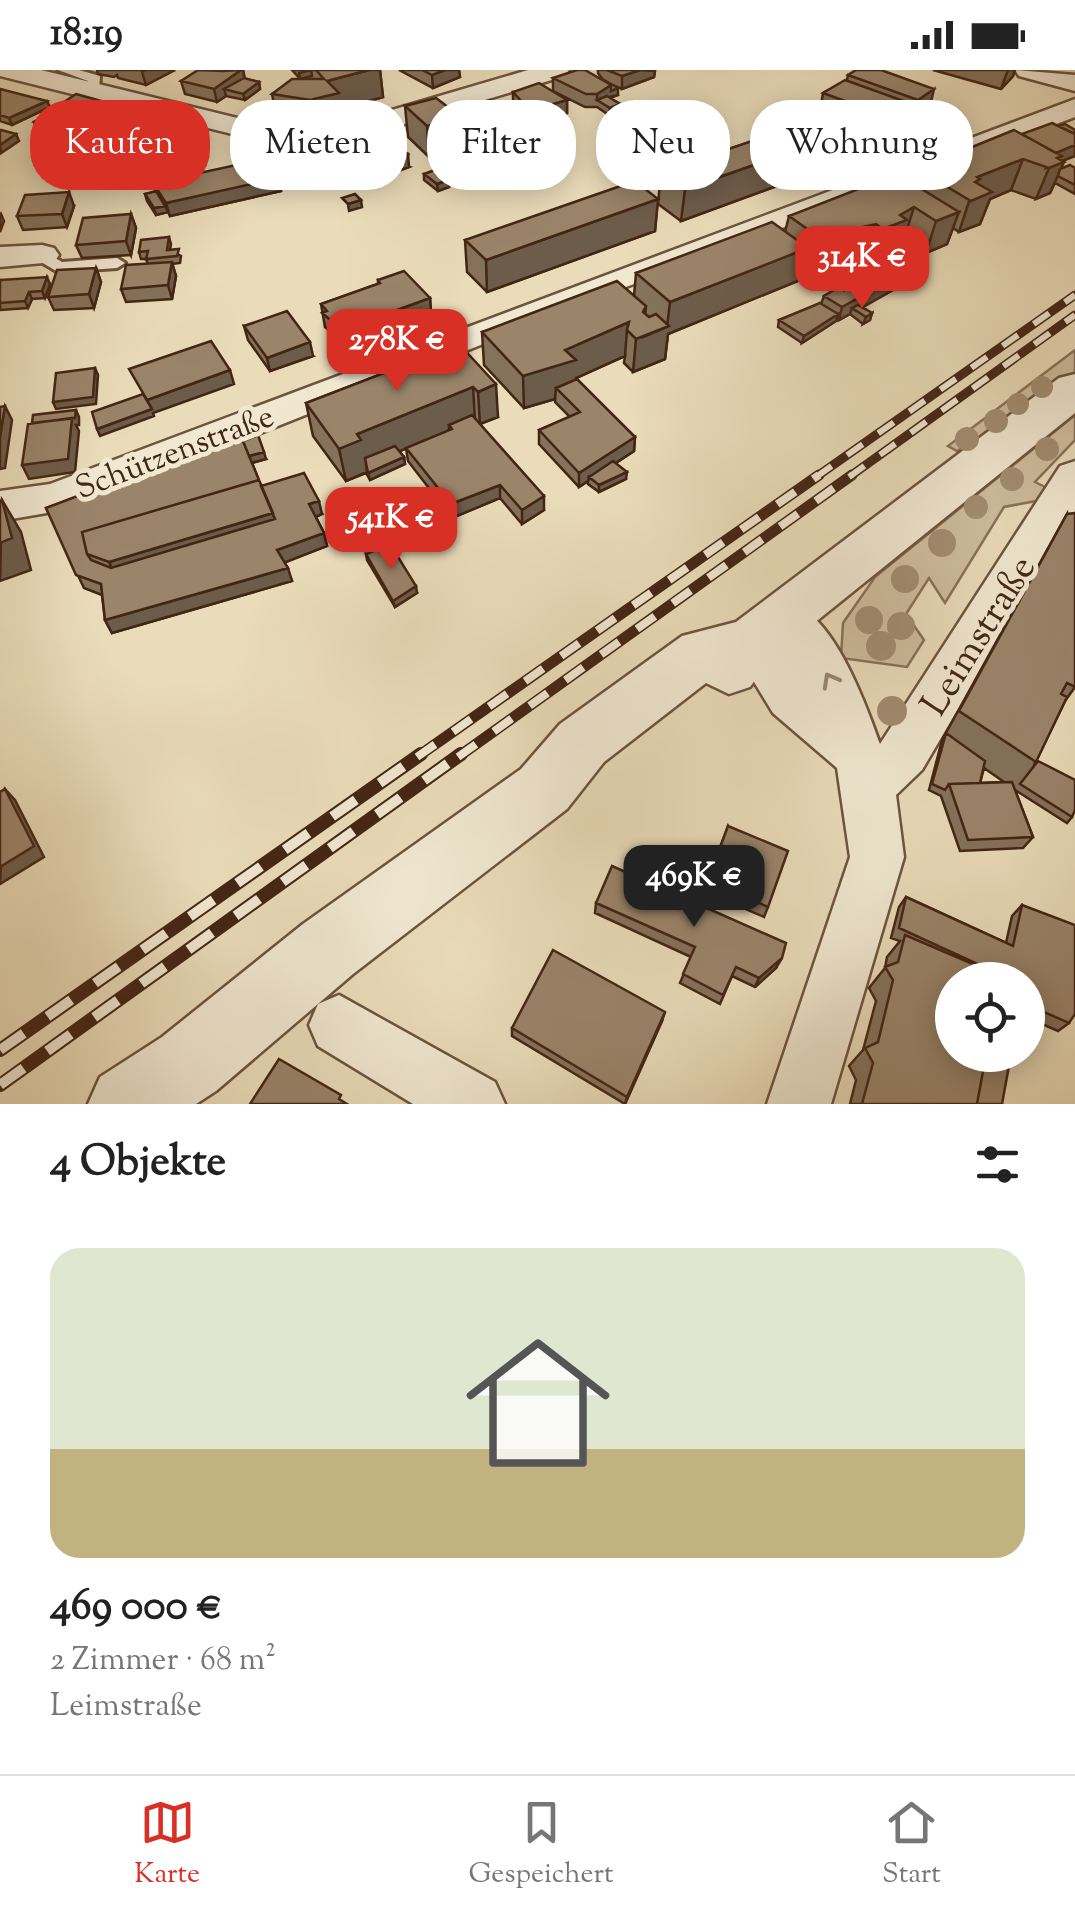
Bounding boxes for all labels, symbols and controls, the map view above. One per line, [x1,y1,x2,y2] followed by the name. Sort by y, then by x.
[50,8,123,62] text: 18:19
[30,100,210,190] chip: Kaufen
[230,100,407,190] chip: Mieten
[427,100,576,190] chip: Filter
[596,100,730,190] chip: Neu
[750,100,973,190] chip: Wohnung
[781,226,943,311] pin: 314K €
[817,235,907,281] text: 314K €
[316,309,478,394] pin: 278K €
[349,318,445,364] text: 278K €
[69,395,281,513] street label: Schützenstraße
[310,487,472,572] pin: 541K €
[347,496,435,542] text: 541K €
[910,546,1051,728] street label: Leimstraße
[822,673,842,691] one-way arrow
[613,845,775,930] pin: 469K €
[646,854,742,900] text: 469K €
[935,962,1045,1072] map controls
[935,962,1045,1072] button: locate
[50,1134,226,1194] text: 4 Objekte
[970,1137,1025,1192] icon: filters
[448,1313,628,1493] icon: home
[50,1578,222,1638] text: 469 000 €
[50,1638,276,1684] text: 2 Zimmer · 68 m²
[50,1684,202,1730] text: Leimstraße
[134,1795,200,1895] tab: Karte
[468,1795,614,1895] tab: Gespeichert
[882,1795,941,1895] tab: Start

